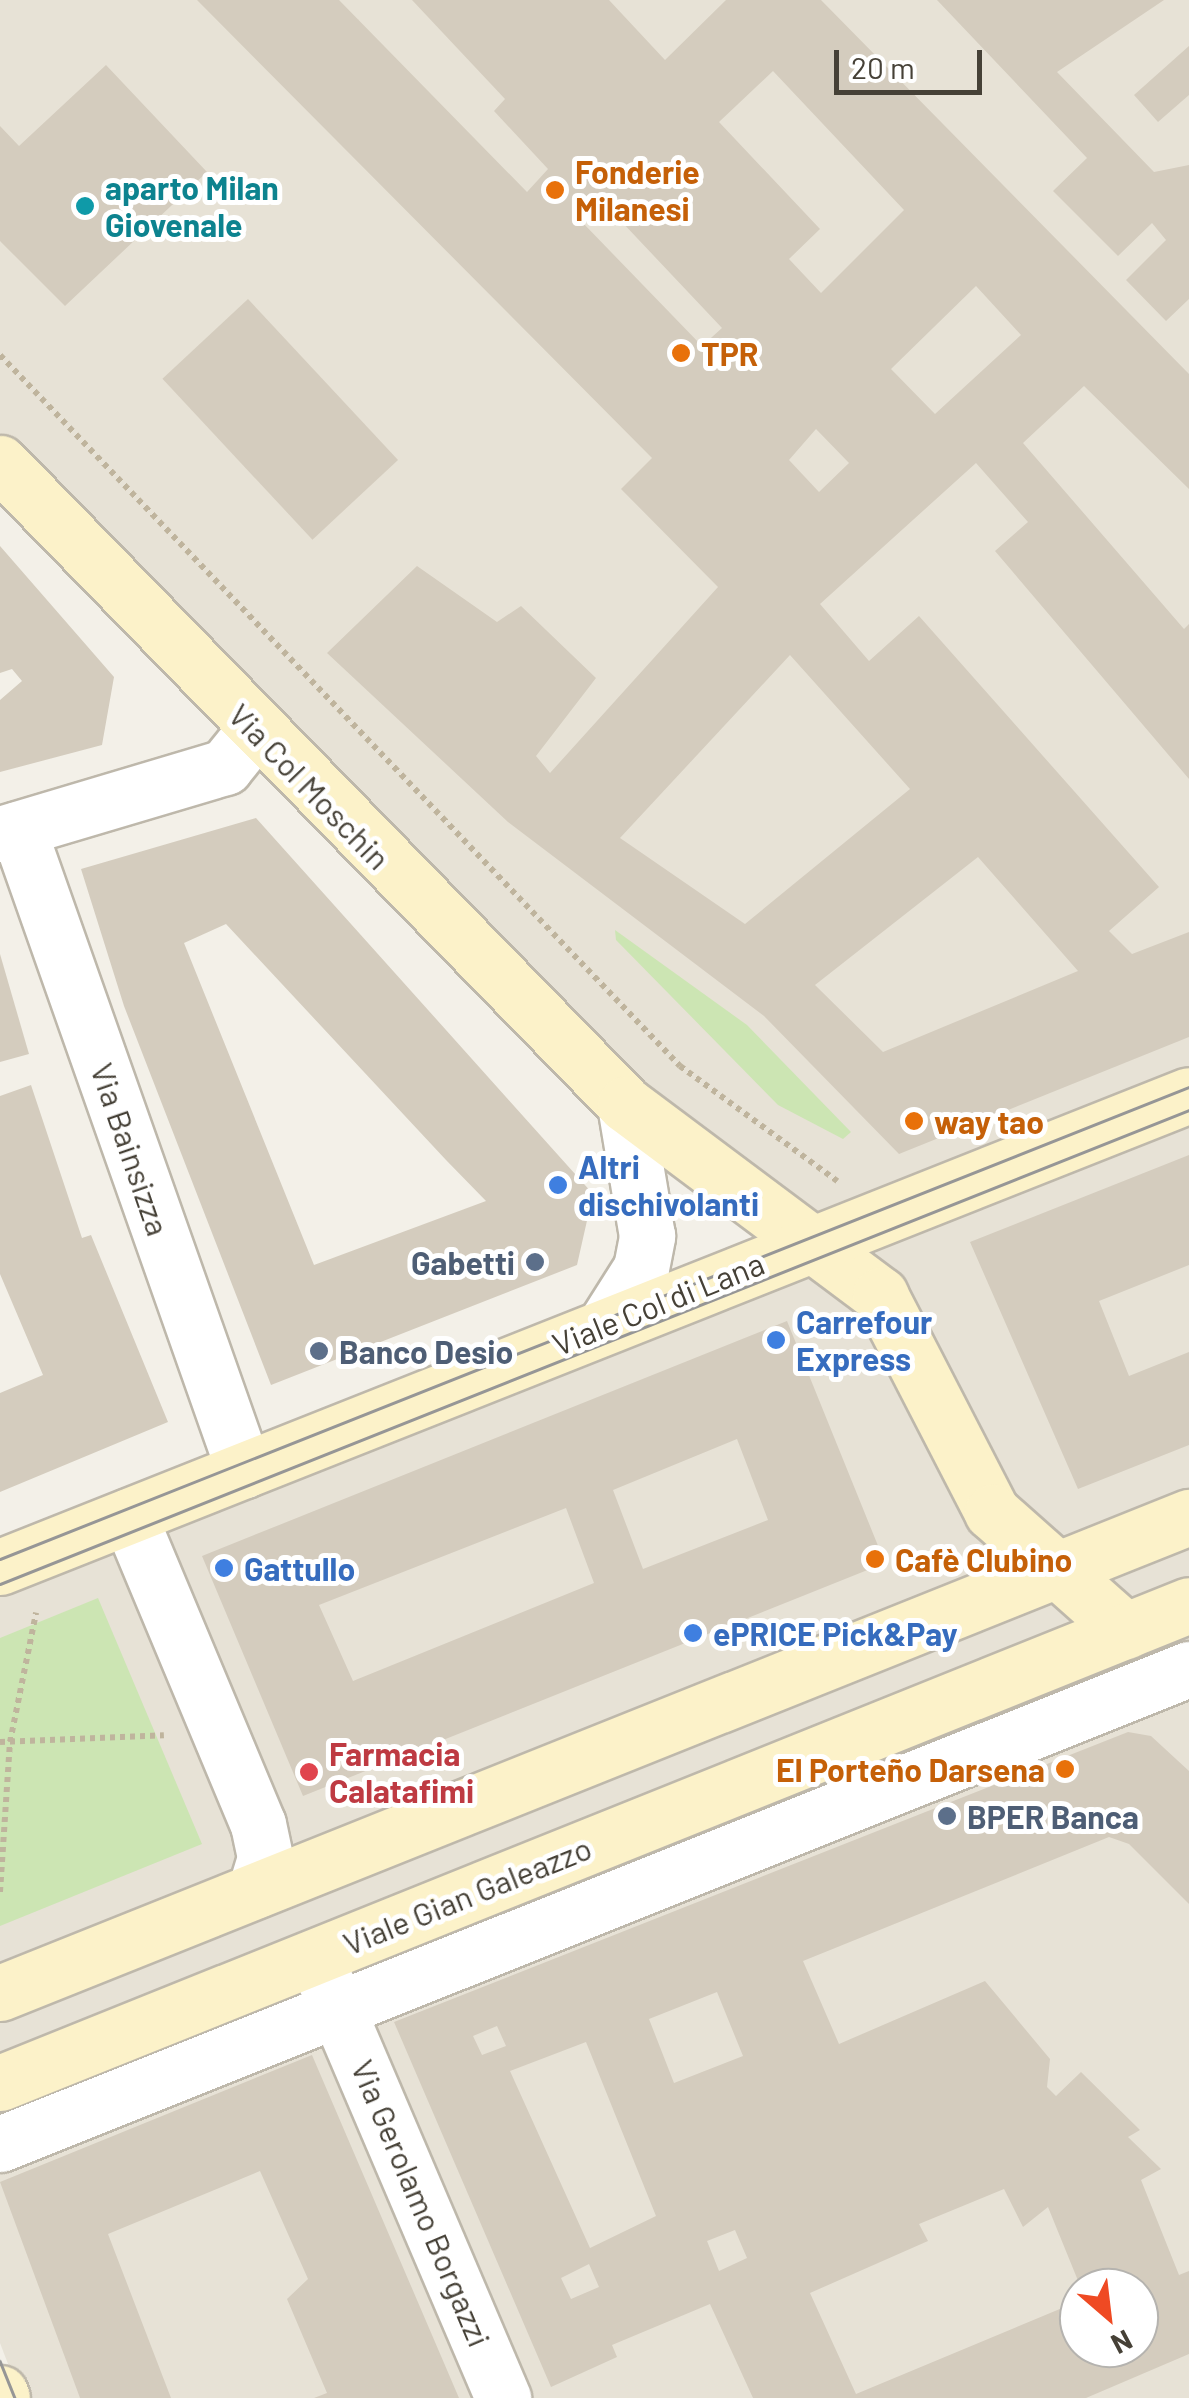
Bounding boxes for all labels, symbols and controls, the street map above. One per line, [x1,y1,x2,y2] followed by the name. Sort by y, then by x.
[839,30,986,92] scale bar
[851,49,915,85] text: 20 m
[575,153,700,228] place label: Fonderie Milanesi
[105,169,279,244] place label: aparto Milan Giovenale
[544,179,566,201] marker: Fonderie Milanesi
[74,195,96,217] marker: aparto Milan Giovenale
[701,334,758,372] place label: TPR
[670,342,692,364] marker: TPR
[221,695,399,877] street label: Via Col Moschin
[84,1058,178,1240] street label: Via Bainsizza
[934,1102,1044,1140] place label: way tao
[903,1110,925,1132] marker: way tao
[578,1148,759,1223] place label: Altri dischivolanti
[547,1174,569,1196] marker: Altri dischivolanti
[411,1243,515,1281] place label: Gabetti
[547,1243,769,1363] street label: Viale Col di Lana
[524,1251,546,1273] marker: Gabetti
[796,1303,932,1378] place label: Carrefour Express
[765,1329,787,1351] marker: Carrefour Express
[339,1332,513,1370] place label: Banco Desio
[308,1340,330,1362] marker: Banco Desio
[895,1540,1072,1578] place label: Cafè Clubino
[864,1548,886,1570] marker: Cafè Clubino
[244,1549,355,1587] place label: Gattullo
[213,1557,235,1579] marker: Gattullo
[713,1614,958,1652] place label: ePRICE Pick&Pay
[682,1622,704,1644] marker: ePRICE Pick&Pay
[329,1735,474,1810] place label: Farmacia Calatafimi
[776,1750,1045,1788] place label: El Porteño Darsena
[1054,1758,1076,1780] marker: El Porteño Darsena
[298,1761,320,1783] marker: Farmacia Calatafimi
[967,1797,1139,1835] place label: BPER Banca
[936,1805,958,1827] marker: BPER Banca
[337,1828,597,1962] street label: Viale Gian Galeazzo
[344,2054,500,2352] street label: Via Gerolamo Borgazzi
[1059,2268,1159,2368] north arrow
[1106,2323,1138,2362] text: N

